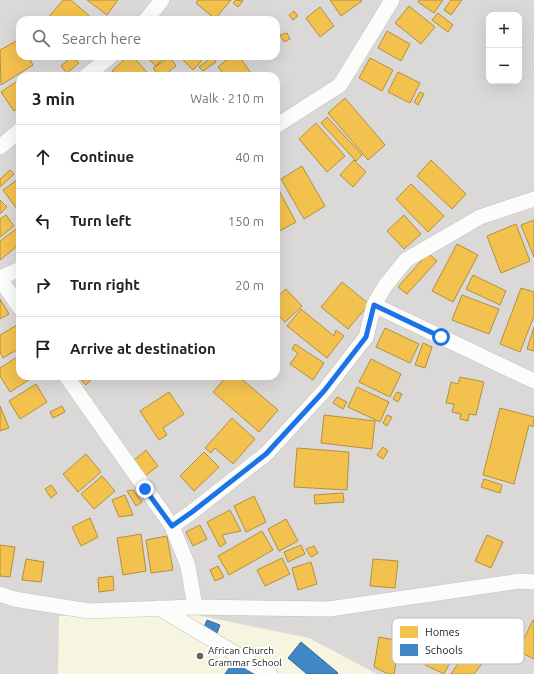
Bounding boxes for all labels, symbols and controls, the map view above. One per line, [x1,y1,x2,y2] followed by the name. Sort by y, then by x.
[486,12,522,84] map controls
[486,12,522,48] button: +
[16,16,280,60] search box
[30,27,52,49] icon: search
[62,30,141,47] text: Search here
[486,48,522,84] button: −
[32,89,75,108] text: 3 min
[190,91,264,105] text: Walk · 210 m
[32,146,54,168] icon: ahead
[70,148,134,165] text: Continue
[235,150,264,164] text: 40 m
[32,210,54,232] icon: left
[70,212,131,229] text: Turn left
[228,214,264,228] text: 150 m
[32,274,54,296] icon: right
[70,276,140,293] text: Turn right
[235,278,264,292] text: 20 m
[432,328,450,346] route start
[32,338,54,360] icon: arrive
[70,340,216,357] text: Arrive at destination
[136,480,154,498] route end
[392,618,524,664] legend
[425,626,460,638] text: Homes
[425,644,463,656] text: Schools
[208,645,282,668] place label: African Church Grammar School
[195,651,205,661] marker: African Church Grammar School

